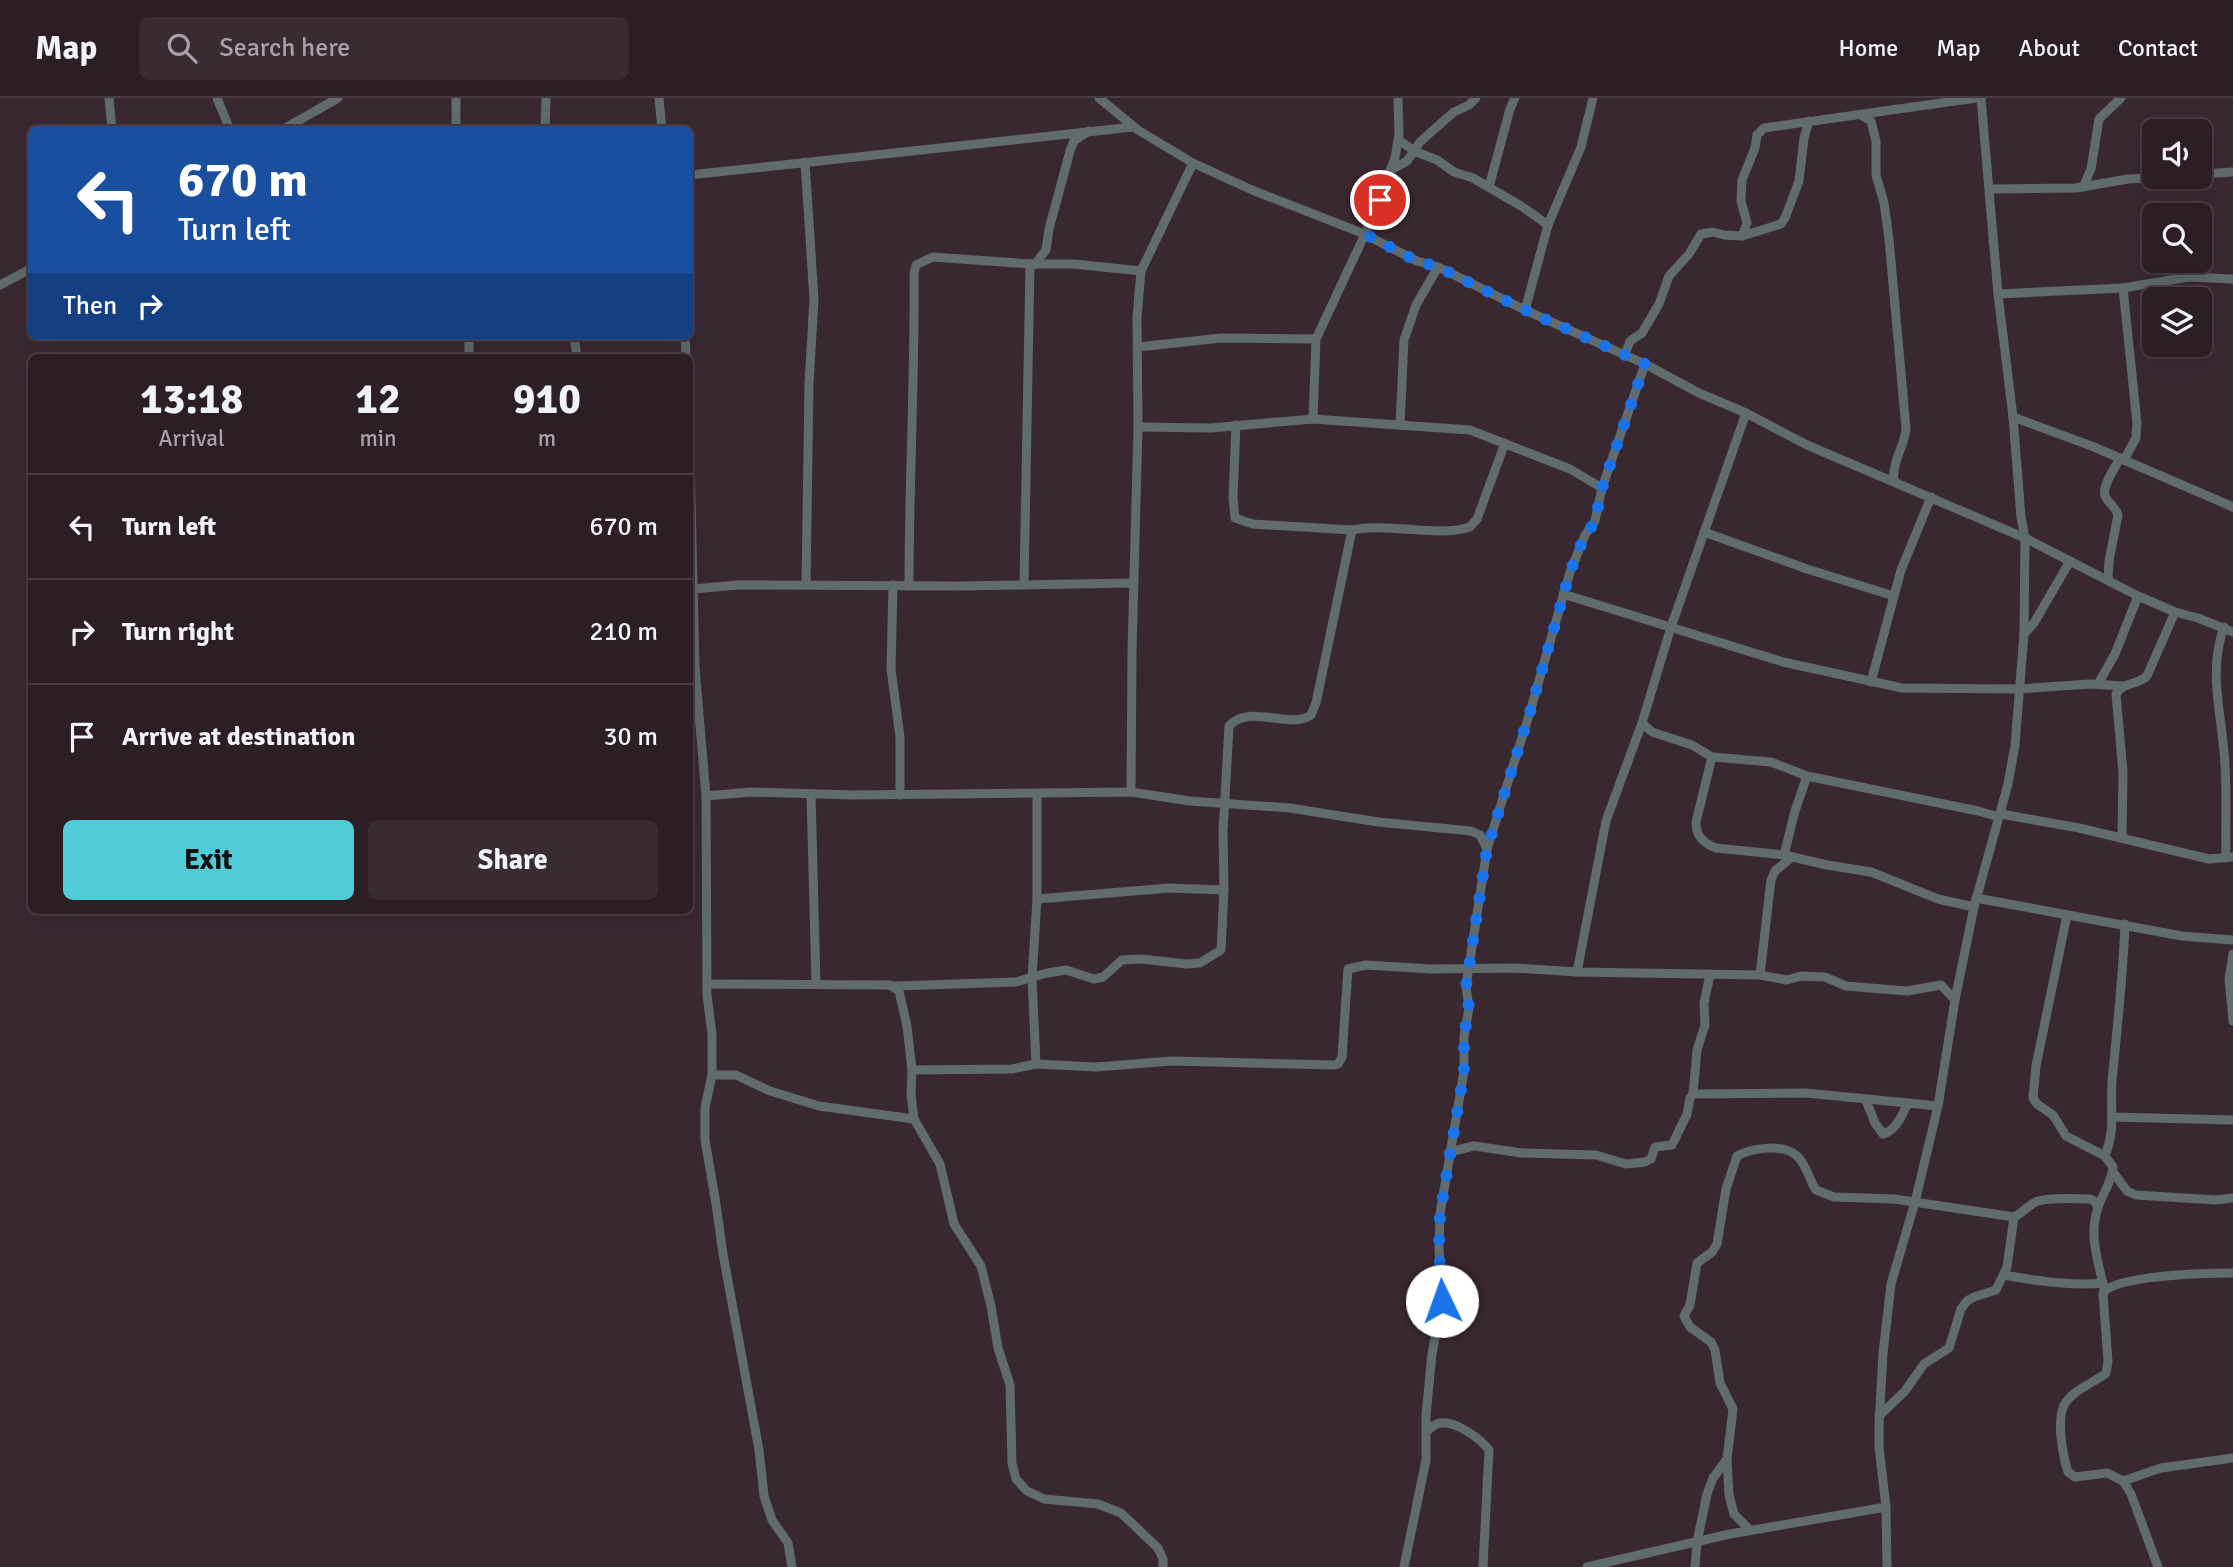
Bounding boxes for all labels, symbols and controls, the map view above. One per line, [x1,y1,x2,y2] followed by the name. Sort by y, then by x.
[139,17,629,80] search box
[35,28,97,69] text: Map
[163,29,201,67] icon: search
[219,32,350,64] text: Search here
[1838,33,1898,63] text: Home
[1936,33,1981,63] text: Map
[2019,33,2080,63] text: About
[2118,33,2198,63] text: Contact
[2142,119,2212,357] map controls
[2142,119,2212,189] button: sound
[178,150,308,210] text: 670 m
[63,154,154,245] icon: left
[1350,170,1410,230] pin
[1361,181,1399,219] icon: arrive
[2142,203,2212,273] button: search
[178,210,291,249] text: Turn left
[131,287,169,325] icon: right
[2142,287,2212,357] button: layers
[63,290,117,322] text: Then
[140,374,243,425] text: 13:18
[355,374,401,425] text: 12
[513,374,581,425] text: 910
[159,424,225,453] text: Arrival
[359,424,397,453] text: min
[538,424,556,453] text: m
[63,508,101,546] icon: left
[122,511,216,543] text: Turn left
[589,511,658,543] text: 670 m
[63,613,101,651] icon: right
[122,616,234,648] text: Turn right
[589,616,658,648] text: 210 m
[63,718,101,756] icon: arrive
[122,721,355,753] text: Arrive at destination
[603,721,658,753] text: 30 m
[63,820,354,900] button: Exit
[368,820,658,900] button: Share
[1405,1264,1479,1338] position arrow

